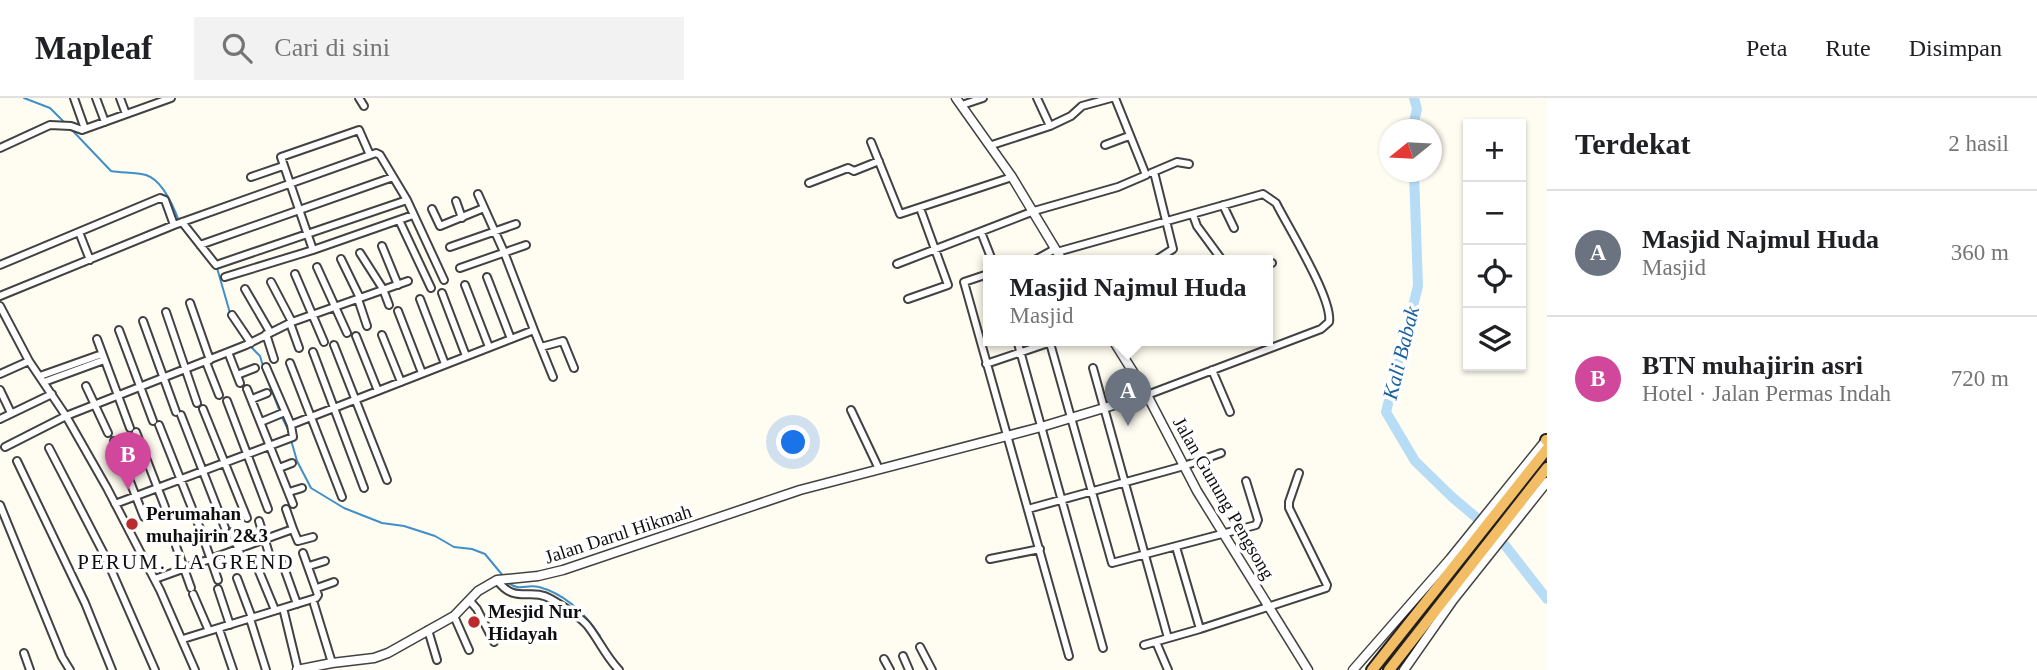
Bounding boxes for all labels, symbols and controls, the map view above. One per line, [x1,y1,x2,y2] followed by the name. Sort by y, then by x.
[194,17,684,80] search box
[218,29,256,67] icon: search
[35,30,152,66] text: Mapleaf
[274,33,390,62] text: Cari di sini
[1746,35,1787,61] text: Peta
[1825,35,1871,61] text: Rute
[1909,35,2002,61] text: Disimpan
[1379,119,1442,182] north arrow
[1463,119,1526,371] map controls
[1463,119,1526,182] button: +
[1575,127,1691,160] text: Terdekat
[1948,131,2009,156] text: 2 hasil
[1463,182,1526,245] button: −
[1642,225,1879,254] text: Masjid Najmul Huda
[1590,240,1606,265] text: A
[1951,240,2009,265] text: 360 m
[1463,245,1526,308] button: locate
[983,255,1273,346] popup
[1642,255,1706,280] text: Masjid
[1010,273,1246,302] text: Masjid Najmul Huda
[1010,303,1073,328] text: Masjid
[1378,303,1424,403] water label: Kali Babak
[1463,308,1526,371] button: layers
[1642,351,1863,380] text: BTN muhajirin asri
[1590,366,1606,391] text: B
[1951,366,2009,391] text: 720 m
[1105,368,1151,426] pin: A
[1642,381,1891,406] text: Hotel · Jalan Permas Indah
[1169,413,1279,583] street label: Jalan Gunung Pengsong
[776,425,810,459] your location
[105,432,151,490] pin: B
[542,500,694,568] street label: Jalan Darul Hikmah
[146,503,268,546] place label: Perumahan muhajirin 2&3
[124,516,140,532] marker: Perumahan muhajirin 2&3
[77,550,295,574] district label: PERUM. LA GREND
[488,601,582,644] place label: Mesjid Nur Hidayah
[466,614,482,630] marker: Mesjid Nur Hidayah

